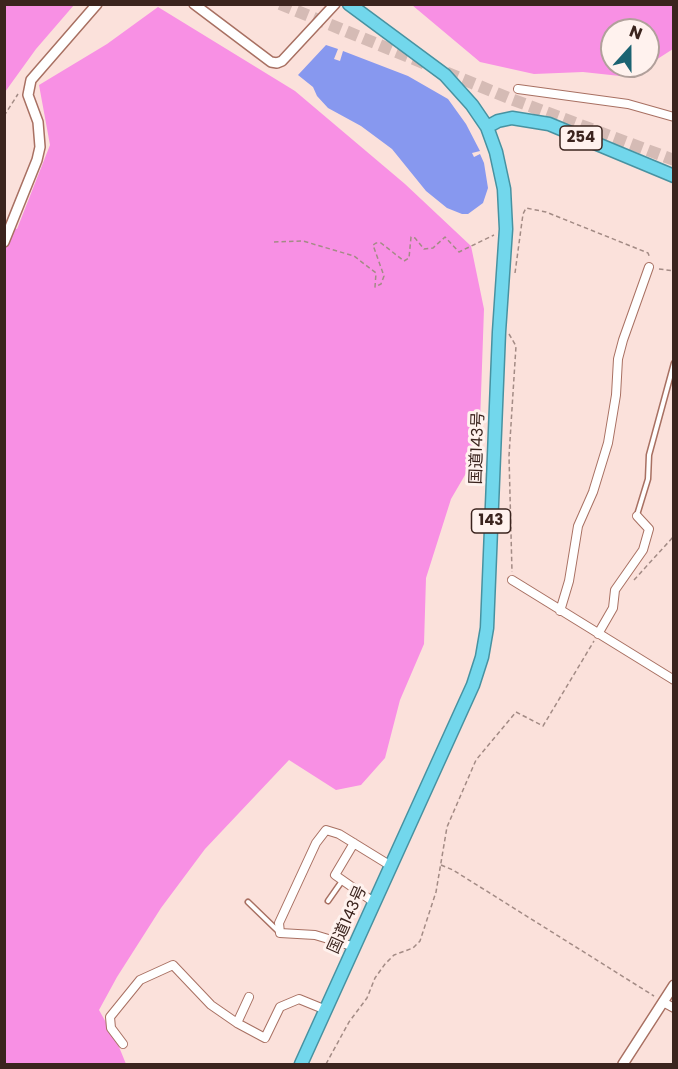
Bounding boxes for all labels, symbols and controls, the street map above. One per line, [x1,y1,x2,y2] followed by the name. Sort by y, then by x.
[600,18,660,78] north arrow
[626,20,646,45] text: N
[560,126,602,150] road number: 254
[467,411,489,485] street label: 国道143号
[472,509,510,533] road number: 143
[324,883,372,957] street label: 国道143号

